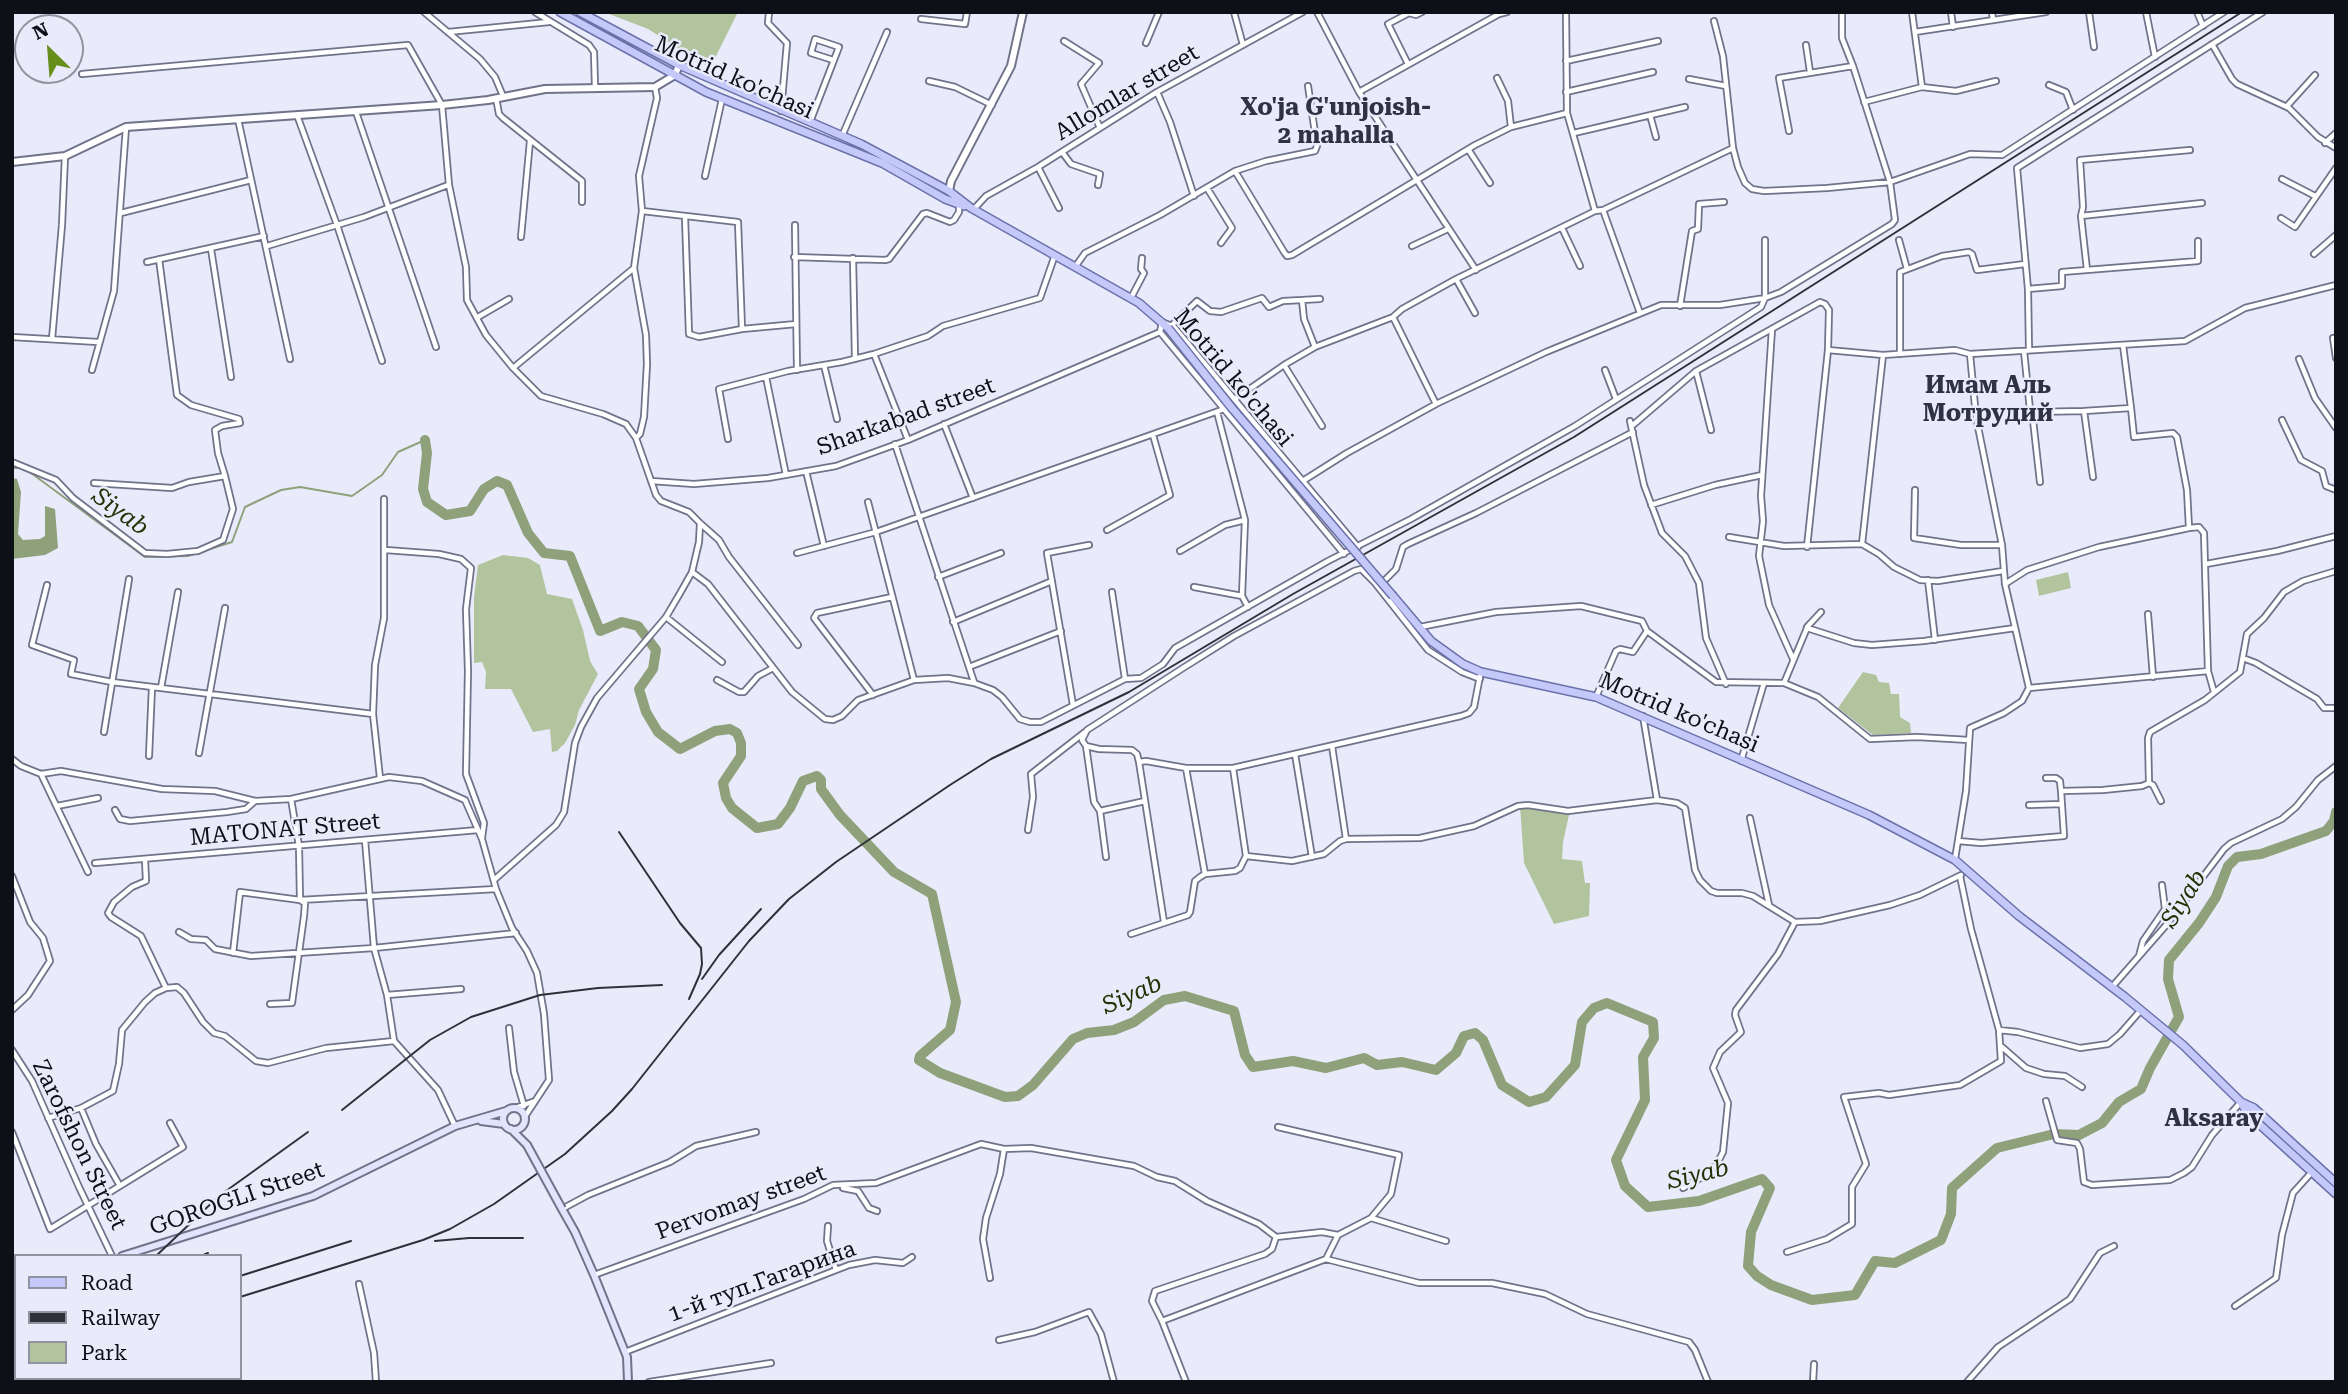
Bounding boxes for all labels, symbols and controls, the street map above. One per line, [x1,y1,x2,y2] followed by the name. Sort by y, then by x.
[14,14,84,84] north arrow
[29,18,52,45] text: N
[650,31,818,125] street label: Motrid ko'chasi
[1050,39,1204,147] street label: Allomlar street
[1240,94,1432,150] district label: Xo'ja G'unjoish- 2 mahalla
[1167,304,1299,452] street label: Motrid ko'chasi
[813,372,999,462] street label: Sharkabad street
[1923,372,2053,428] district label: Имам Аль Мотрудий
[86,482,154,542] water label: Siyab
[1595,667,1763,759] street label: Motrid ko'chasi
[189,808,381,852] street label: MATONAT Street
[2155,865,2213,933] water label: Siyab
[1098,969,1166,1021] water label: Siyab
[26,1056,132,1234] street label: Zarofshon Street
[2164,1105,2264,1133] district label: Aksaray
[1664,1153,1732,1197] water label: Siyab
[146,1156,328,1242] street label: GOROGLI Street
[652,1159,830,1247] street label: Pervomay street
[664,1235,860,1329] street label: 1-й туп.Гагарина
[14,1254,242,1380] legend
[81,1271,133,1295] text: Road
[81,1306,160,1330] text: Railway
[81,1341,127,1365] text: Park

